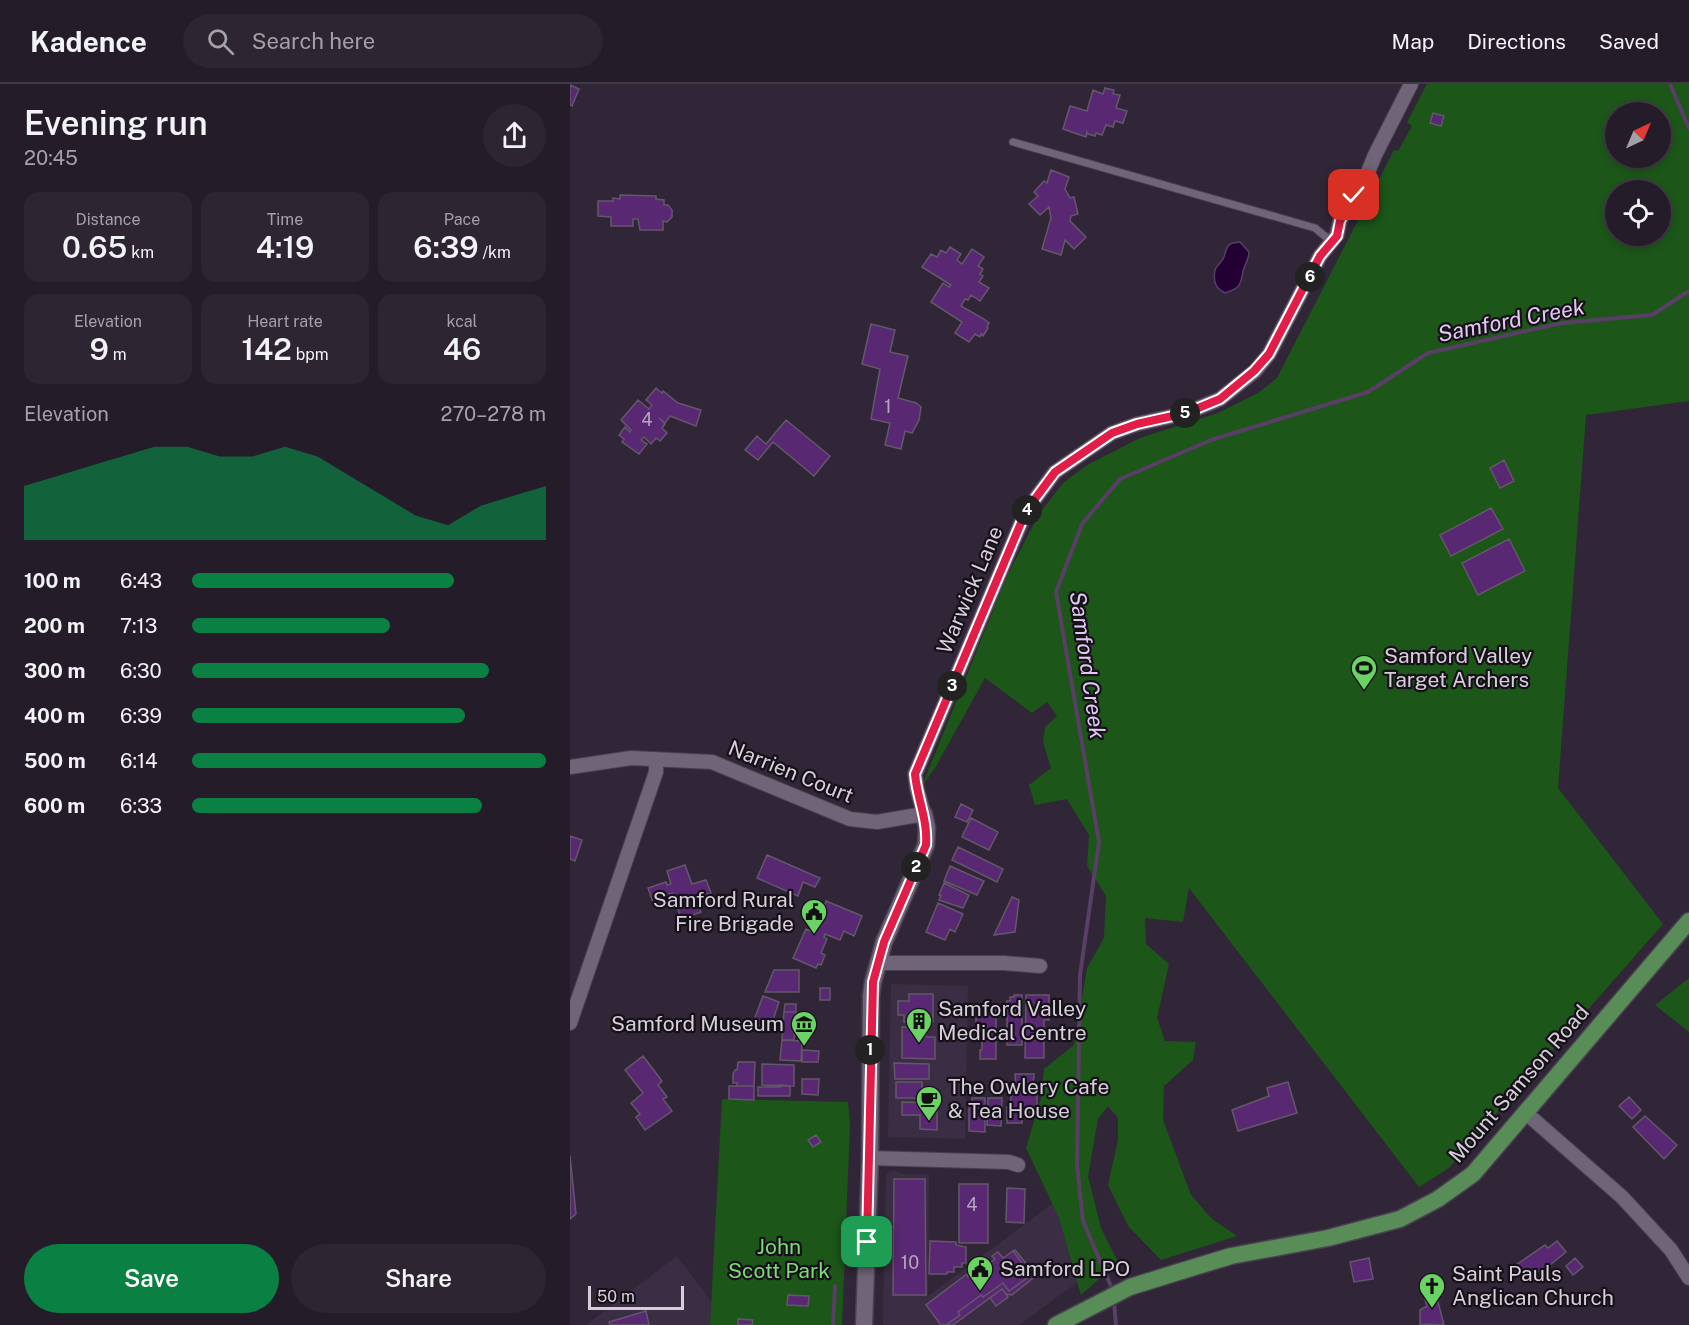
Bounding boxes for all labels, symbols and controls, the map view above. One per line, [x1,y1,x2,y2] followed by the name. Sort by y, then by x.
[183,14,603,68] search box
[30,25,147,58] text: Kadence
[204,25,237,58] icon: search
[252,28,375,54] text: Search here
[1392,29,1434,54] text: Map
[1467,29,1566,54] text: Directions
[1599,29,1659,54] text: Saved
[1605,102,1671,168] north arrow
[1605,102,1671,246] map controls
[24,104,207,142] text: Evening run
[483,104,546,167] button: share
[24,146,78,170] text: 20:45
[1328,169,1379,220] pin
[1337,178,1370,211] icon: check
[1605,180,1671,246] button: locate
[76,210,140,229] text: Distance
[267,210,303,229] text: Time
[444,210,480,229] text: Pace
[62,229,127,265] text: 0.65
[256,229,314,265] text: 4:19
[413,229,479,265] text: 6:39
[127,243,154,262] text: km
[479,243,511,262] text: /km
[1295,262,1325,292] pin: 6
[1305,267,1315,286] text: 6
[1435,293,1587,347] water label: Samford Creek
[74,312,142,331] text: Elevation
[247,312,323,331] text: Heart rate
[447,312,477,331] text: kcal
[89,331,109,367] text: 9
[241,331,292,367] text: 142
[443,331,481,367] text: 46
[109,345,127,364] text: m
[292,345,329,364] text: bpm
[884,396,892,417] house number: 1
[1170,398,1200,428] pin: 5
[24,402,109,426] text: Elevation
[440,402,546,426] text: 270–278 m
[1180,403,1190,422] text: 5
[641,409,653,430] house number: 4
[1012,495,1042,525] pin: 4
[1022,500,1032,519] text: 4
[931,522,1008,657] street label: Warwick Lane
[24,569,81,593] text: 100 m
[120,569,162,593] text: 6:43
[1065,589,1111,741] water label: Samford Creek
[24,614,85,638] text: 200 m
[120,614,157,638] text: 7:13
[1384,643,1532,692] place label: Samford Valley Target Archers
[1349,653,1379,691] sports icon: Samford Valley Target Archers
[24,659,85,683] text: 300 m
[120,659,162,683] text: 6:30
[937,671,967,701] pin: 3
[947,676,957,695] text: 3
[24,704,85,728] text: 400 m
[120,704,162,728] text: 6:39
[725,735,857,808] street label: Narrien Court
[24,749,86,773] text: 500 m
[120,749,158,773] text: 6:14
[24,794,85,818] text: 600 m
[120,794,162,818] text: 6:33
[901,852,931,882] pin: 2
[911,857,921,876] text: 2
[653,887,794,936] place label: Samford Rural Fire Brigade
[799,897,829,935] public building icon: Samford Rural Fire Brigade
[938,996,1087,1045] place label: Samford Valley Medical Centre
[1443,1000,1594,1168] street label: Mount Samson Road
[904,1006,934,1044] building icon: Samford Valley Medical Centre
[789,1009,819,1047] museum icon: Samford Museum
[611,1011,784,1036] place label: Samford Museum
[855,1035,885,1065] pin: 1
[867,1040,873,1059] text: 1
[948,1074,1109,1123] place label: The Owlery Cafe & Tea House
[914,1084,944,1122] cafe icon: The Owlery Cafe & Tea House
[966,1194,978,1215] house number: 4
[841,1216,892,1267] pin
[850,1225,883,1258] icon: arrive
[728,1234,830,1283] park label: John Scott Park
[24,1244,279,1313] button: Save
[291,1244,546,1313] button: Share
[901,1252,919,1273] house number: 10
[965,1254,995,1292] public building icon: Samford LPO
[1000,1256,1130,1281] place label: Samford LPO
[1452,1261,1614,1310] place label: Saint Pauls Anglican Church
[1417,1271,1447,1309] church icon: Saint Pauls Anglican Church
[588,1283,684,1310] scale bar
[597,1287,635,1306] text: 50 m

